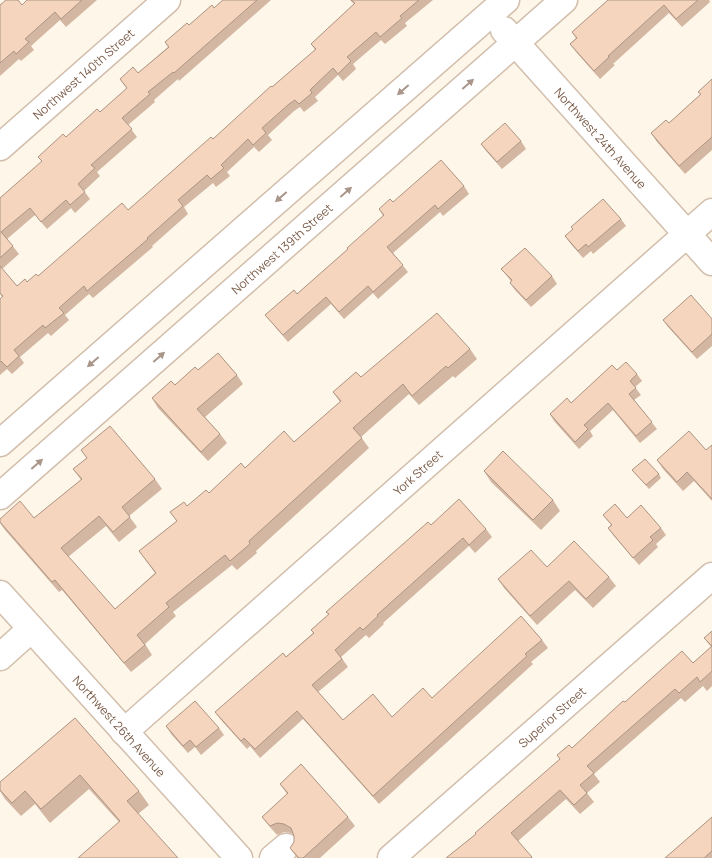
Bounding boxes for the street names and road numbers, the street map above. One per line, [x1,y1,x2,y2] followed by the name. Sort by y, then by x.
[29,24,138,123] street label: Northwest 140th Street
[551,84,651,192] street label: Northwest 24th Avenue
[227,199,336,298] street label: Northwest 139th Street
[389,446,446,499] street label: York Street
[69,672,170,780] street label: Northwest 26th Avenue
[514,682,589,751] street label: Superior Street

